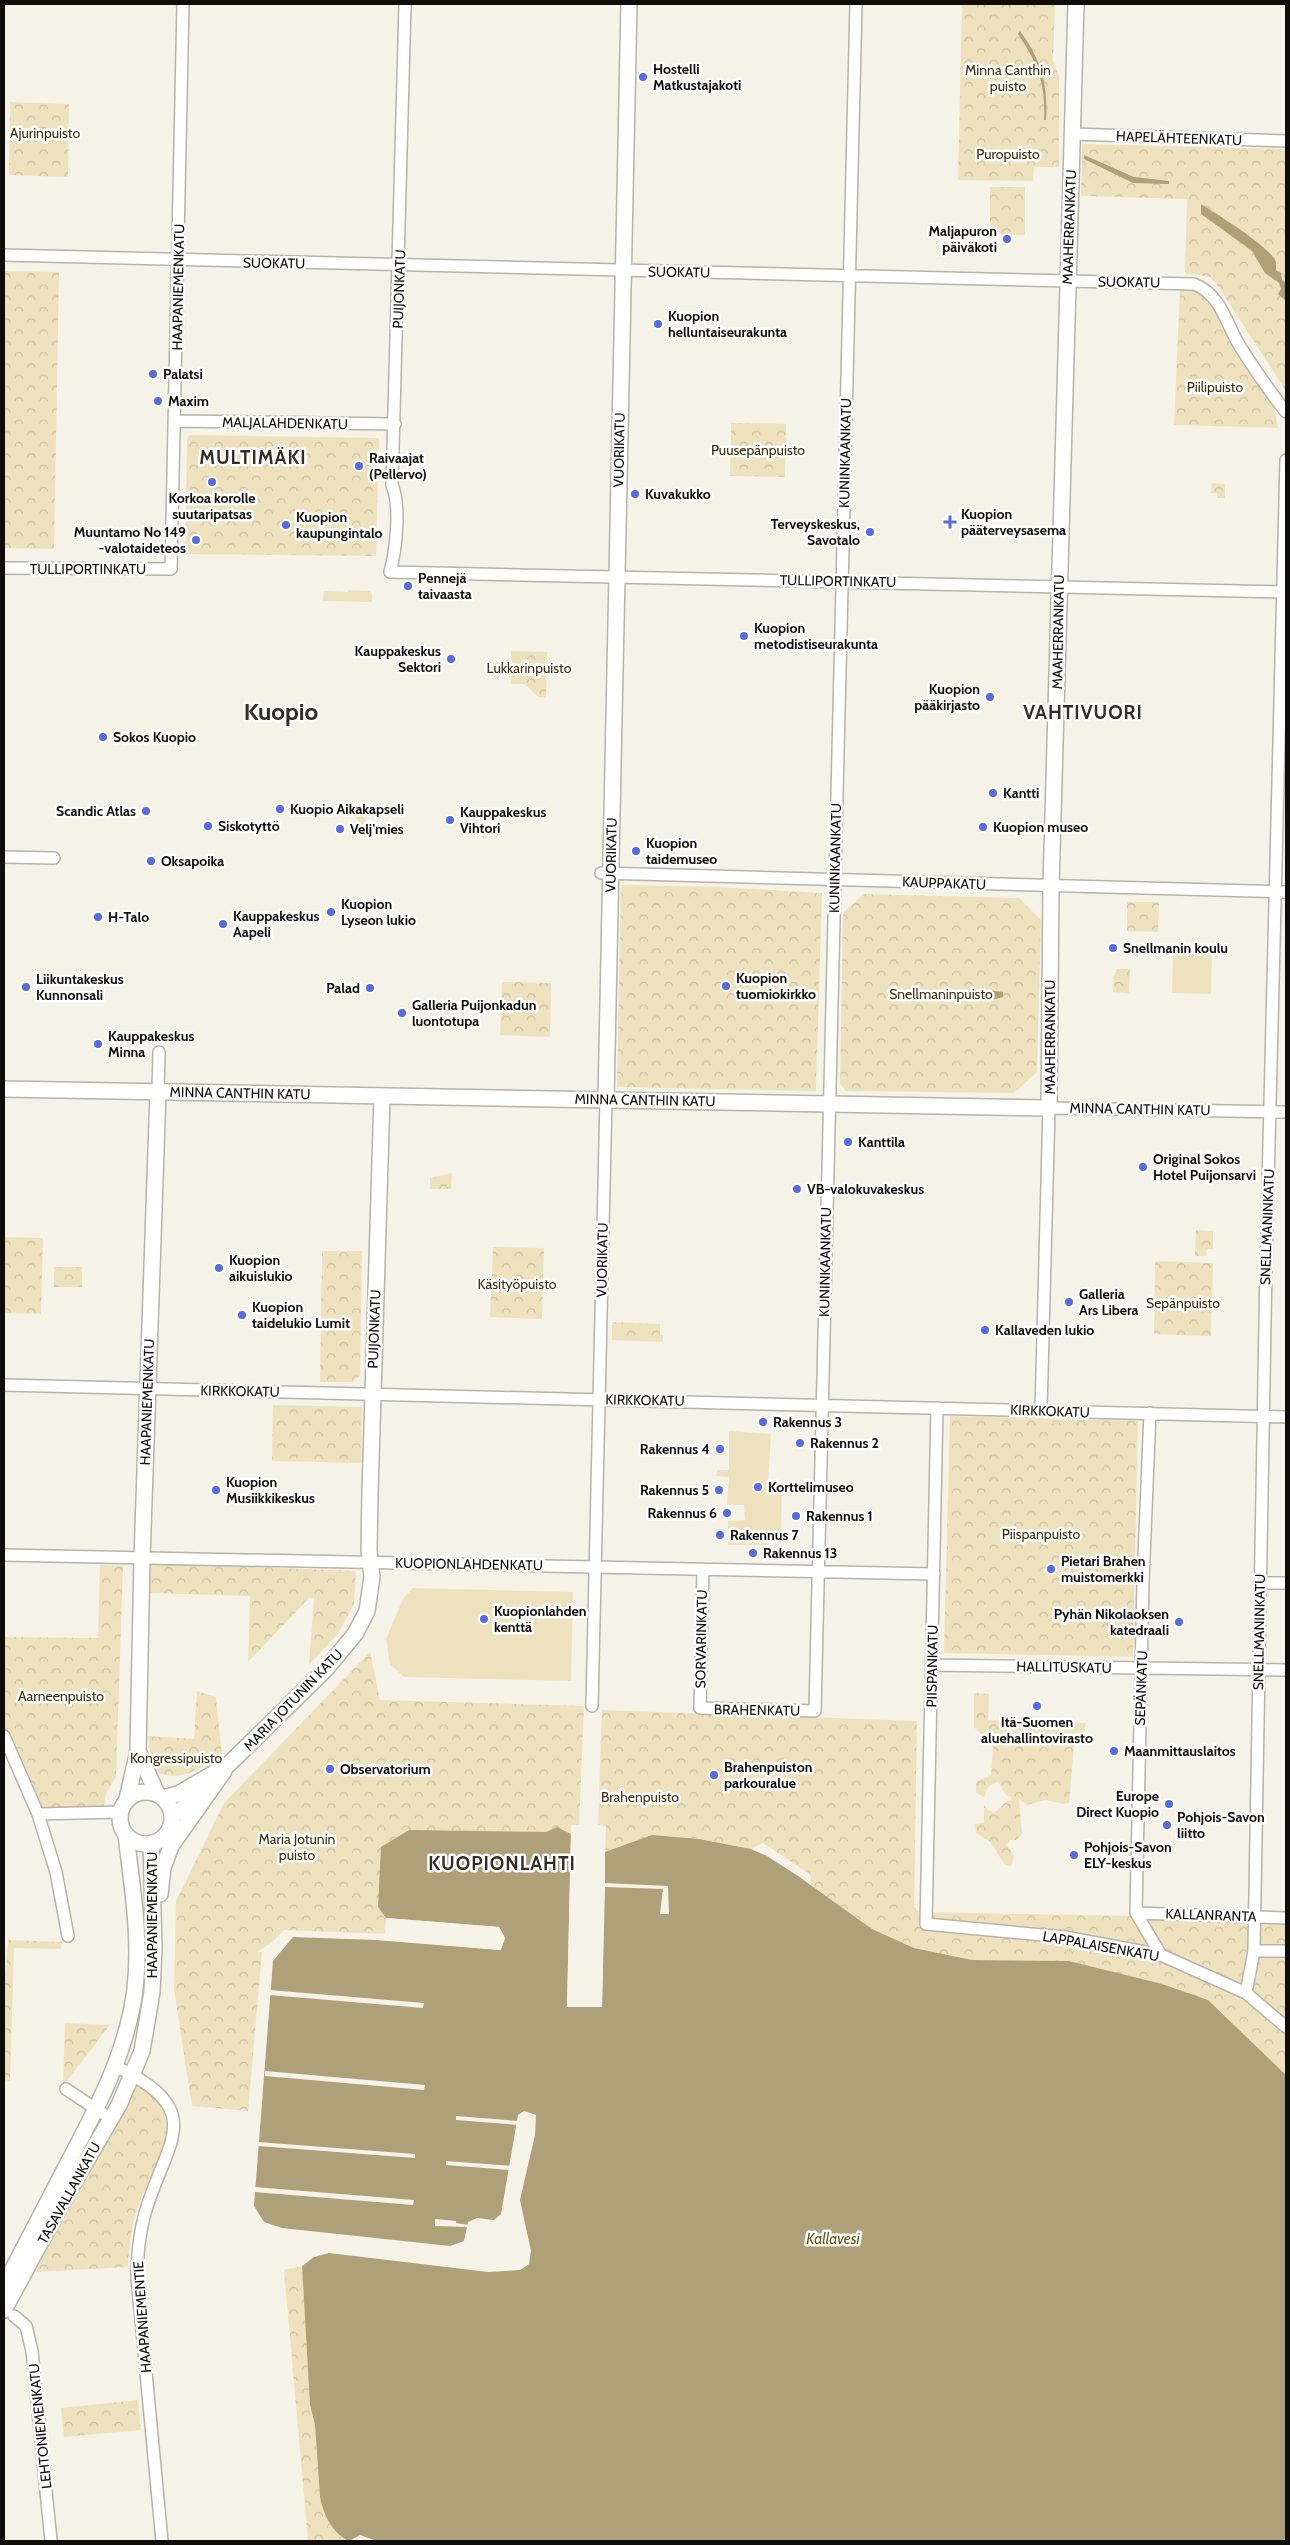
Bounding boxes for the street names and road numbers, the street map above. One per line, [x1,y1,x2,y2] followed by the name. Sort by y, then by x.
[1116,127,1242,149] street label: HAPELÄHTEENKATU
[1058,169,1080,285] street label: MAAHERRANKATU
[168,224,188,350] street label: HAAPANIEMENKATU
[389,249,409,329] street label: PUIJONKATU
[243,253,305,273] street label: SUOKATU
[648,262,710,282] street label: SUOKATU
[1098,272,1160,292] street label: SUOKATU
[835,398,855,508] street label: KUNINKAANKATU
[609,412,629,488] street label: VUORIKATU
[222,413,348,433] street label: MALJALAHDENKATU
[30,560,146,578] street label: TULLIPORTINKATU
[780,571,896,591] street label: TULLIPORTINKATU
[1048,574,1068,690] street label: MAAHERRANKATU
[825,803,845,913] street label: KUNINKAANKATU
[601,817,621,893] street label: VUORIKATU
[902,873,986,893] street label: KAUPPAKATU
[1041,979,1059,1095] street label: MAAHERRANKATU
[169,1083,311,1103] street label: MINNA CANTHIN KATU
[574,1090,716,1110] street label: MINNA CANTHIN KATU
[1069,1099,1211,1119] street label: MINNA CANTHIN KATU
[1256,1168,1278,1286] street label: SNELLMANINKATU
[815,1207,835,1317] street label: KUNINKAANKATU
[592,1222,612,1298] street label: VUORIKATU
[364,1289,384,1369] street label: PUIJONKATU
[136,1338,158,1466] street label: HAAPANIEMENKATU
[200,1381,280,1401] street label: KIRKKOKATU
[605,1390,685,1410] street label: KIRKKOKATU
[1010,1401,1090,1421] street label: KIRKKOKATU
[395,1554,543,1574] street label: KUOPIONLAHDENKATU
[1249,1574,1269,1690] street label: SNELLMANINKATU
[691,1589,711,1689] street label: SORVARINKATU
[922,1625,942,1707] street label: PIISPANKATU
[240,1645,346,1755] street label: MARIA JOTUNIN KATU
[1131,1650,1151,1726] street label: SEPÄNKATU
[1016,1657,1112,1677] street label: HALLITUSKATU
[714,1700,800,1720] street label: BRAHENKATU
[143,1852,161,1978] street label: HAAPANIEMENKATU
[1165,1904,1257,1926] street label: KALLANRANTA
[1041,1927,1161,1965] street label: LAPPALAISENKATU
[34,2139,104,2247] street label: TASAVALLANKATU
[129,2260,155,2374] street label: HAAPANIEMENTIE
[24,2362,56,2490] street label: LEHTONIEMENKATU

